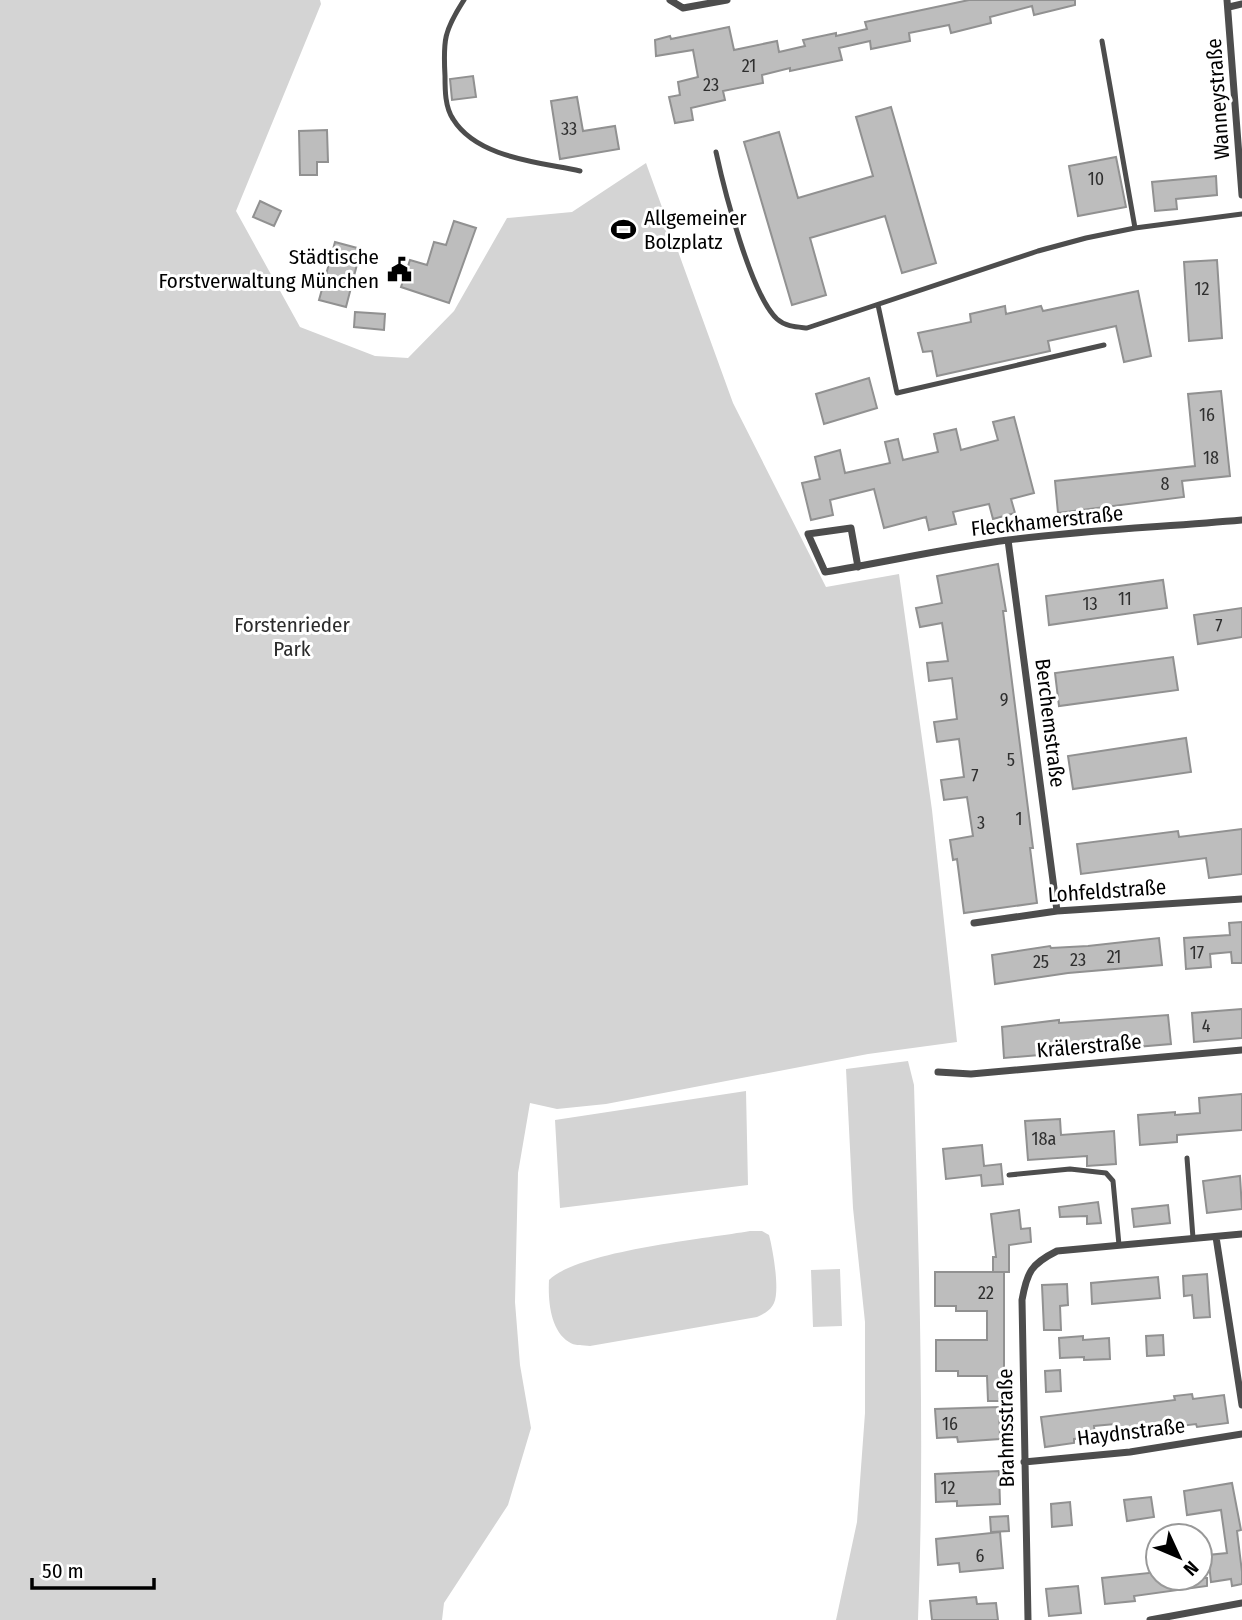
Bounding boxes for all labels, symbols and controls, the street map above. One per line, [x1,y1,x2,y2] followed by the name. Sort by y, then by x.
[1201,38,1235,160] street label: Wanneystraße
[742,55,756,77] house number: 21
[703,74,719,96] house number: 23
[561,118,577,140] house number: 33
[1088,168,1104,190] house number: 10
[644,205,747,255] place label: Allgemeiner Bolzplatz
[610,216,638,244] sports icon: Allgemeiner Bolzplatz
[158,244,379,294] place label: Städtische Forstverwaltung München
[385,255,413,283] public building icon: Städtische Forstverwaltung München
[1195,278,1210,300] house number: 12
[1199,404,1215,426] house number: 16
[1203,447,1219,469] house number: 18
[1161,473,1170,495] house number: 8
[970,500,1124,542] street label: Fleckhamerstraße
[1118,588,1132,610] house number: 11
[1082,593,1098,615] house number: 13
[234,612,350,662] park label: Forstenrieder Park
[1215,615,1223,637] house number: 7
[1029,657,1071,789] street label: Berchemstraße
[1000,689,1008,711] house number: 9
[1007,749,1015,771] house number: 5
[971,765,979,787] house number: 7
[1015,808,1023,830] house number: 1
[977,812,985,834] house number: 3
[1047,874,1167,908] street label: Lohfeldstraße
[1190,942,1204,964] house number: 17
[1107,946,1121,968] house number: 21
[1070,949,1086,971] house number: 23
[1033,951,1049,973] house number: 25
[1202,1015,1211,1037] house number: 4
[1035,1028,1143,1064] street label: Krälerstraße
[1032,1128,1057,1150] house number: 18a
[978,1282,994,1304] house number: 22
[992,1368,1020,1488] street label: Brahmsstraße
[1075,1412,1187,1452] street label: Haydnstraße
[942,1413,958,1435] house number: 16
[941,1477,956,1499] house number: 12
[1144,1522,1214,1592] north arrow
[976,1545,985,1567] house number: 6
[32,1546,154,1590] scale bar
[1179,1556,1203,1581] text: N
[42,1558,84,1584] text: 50 m

